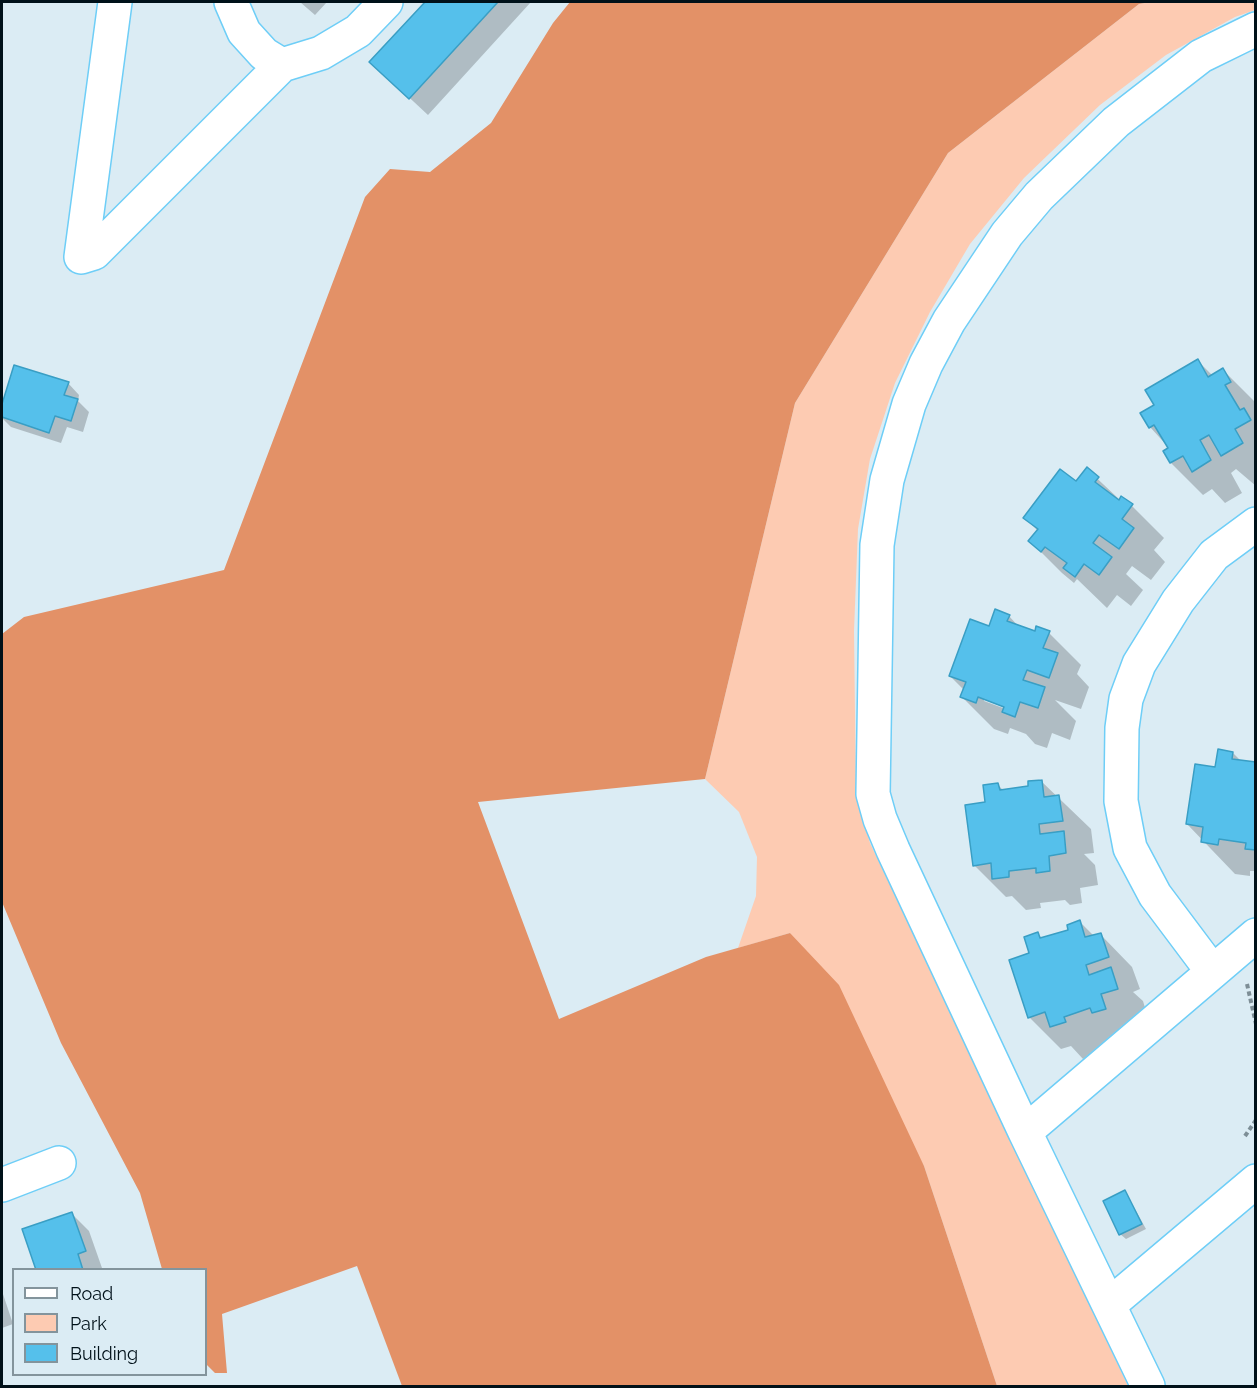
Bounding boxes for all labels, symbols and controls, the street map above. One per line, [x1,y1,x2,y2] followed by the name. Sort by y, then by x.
[12,1268,207,1376] legend
[70,1283,113,1304] text: Road
[70,1313,107,1334] text: Park
[70,1343,138,1364] text: Building

